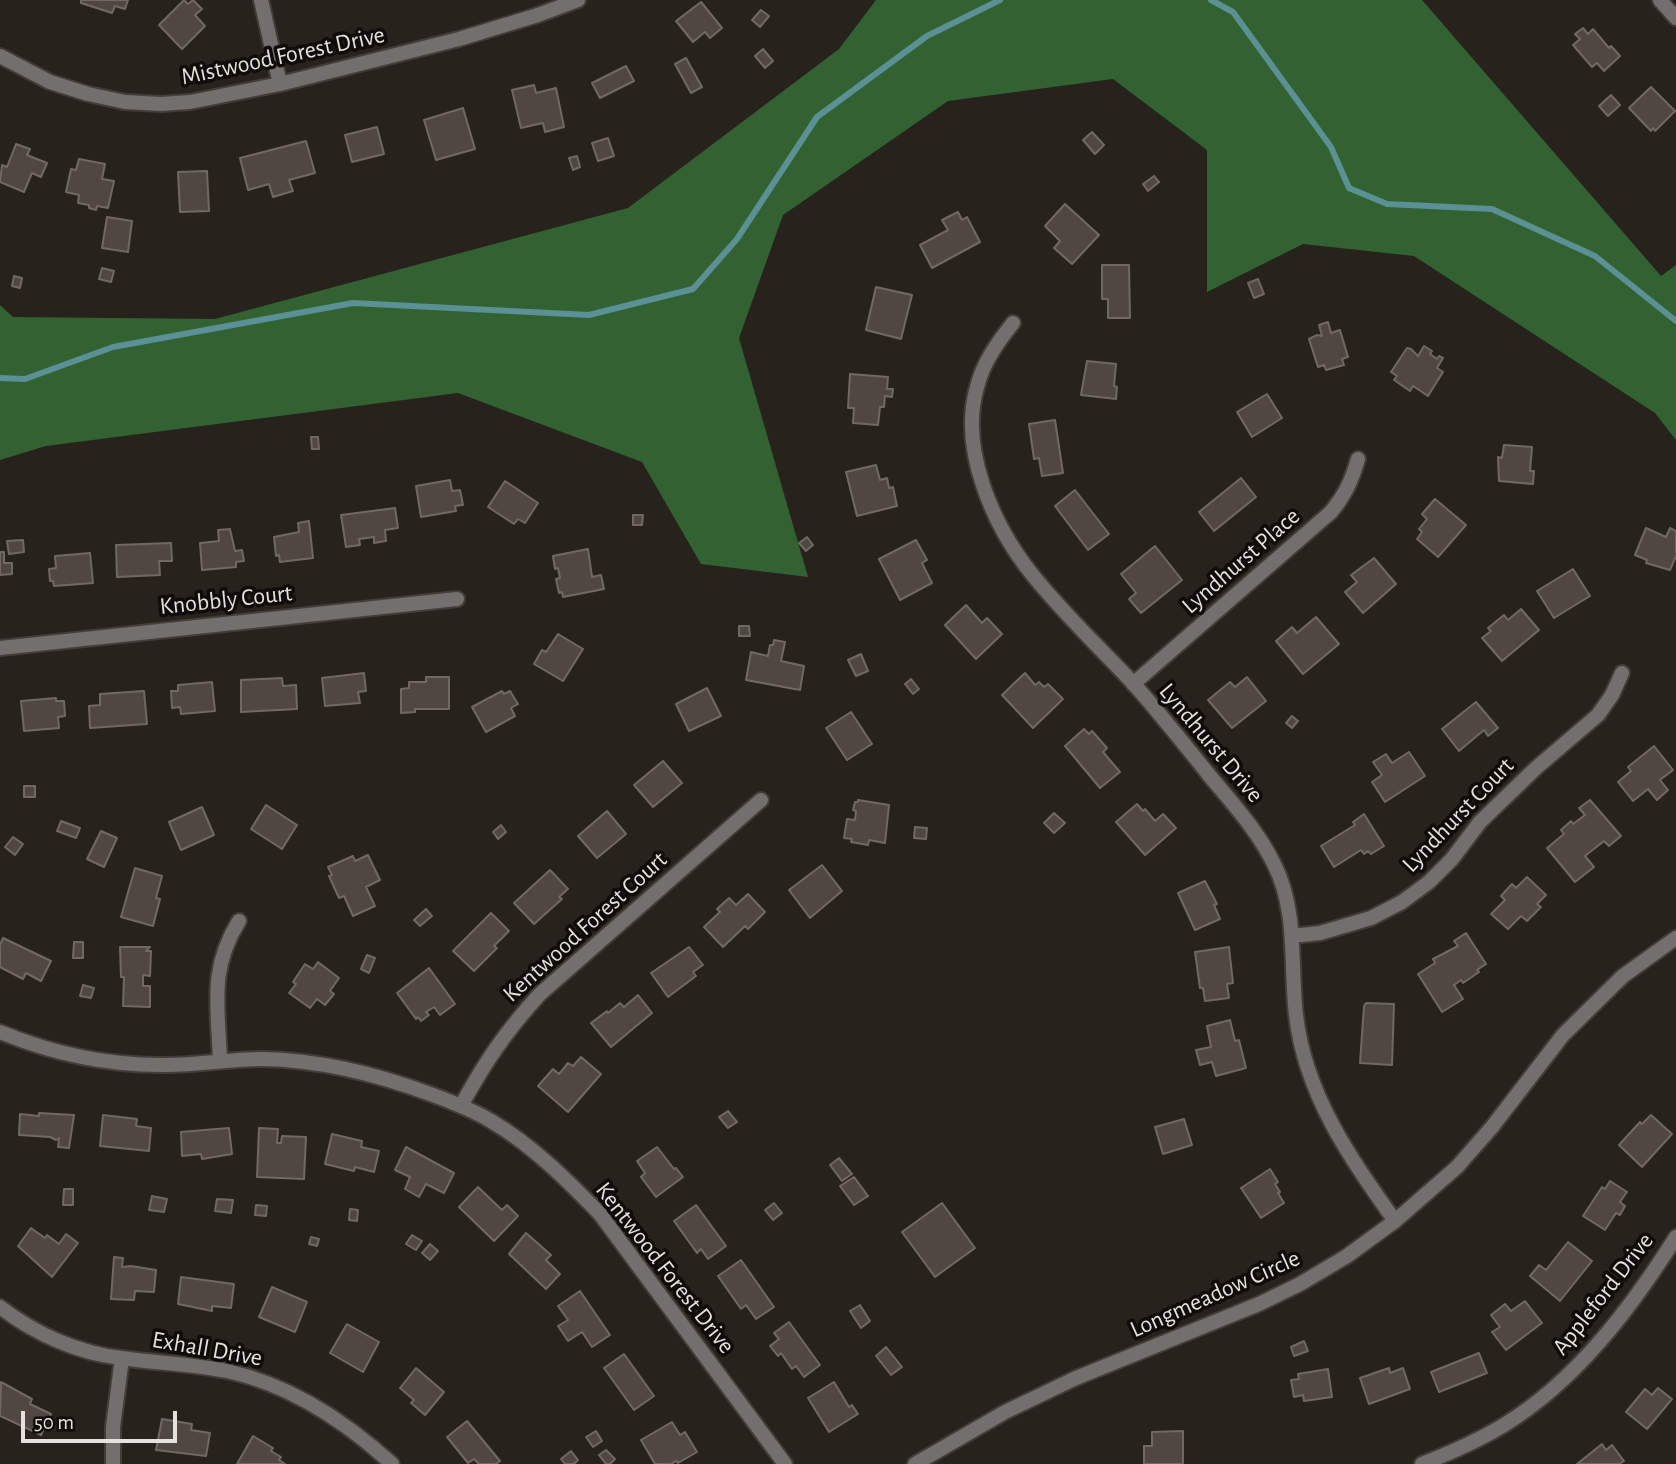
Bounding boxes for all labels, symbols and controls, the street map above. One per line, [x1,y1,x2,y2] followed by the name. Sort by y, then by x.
[179,20,387,92] street label: Mistwood Forest Drive
[1176,502,1306,620] street label: Lyndhurst Place
[158,579,294,621] street label: Knobbly Court
[1153,677,1269,809] street label: Lyndhurst Drive
[1396,752,1520,878] street label: Lyndhurst Court
[497,846,673,1008] street label: Kentwood Forest Court
[589,1176,741,1360] street label: Kentwood Forest Drive
[1546,1227,1660,1361] street label: Appleford Drive
[1126,1244,1304,1344] street label: Longmeadow Circle
[150,1325,264,1373] street label: Exhall Drive
[24,1398,180,1442] scale bar
[34,1412,74,1433] text: 50 m

